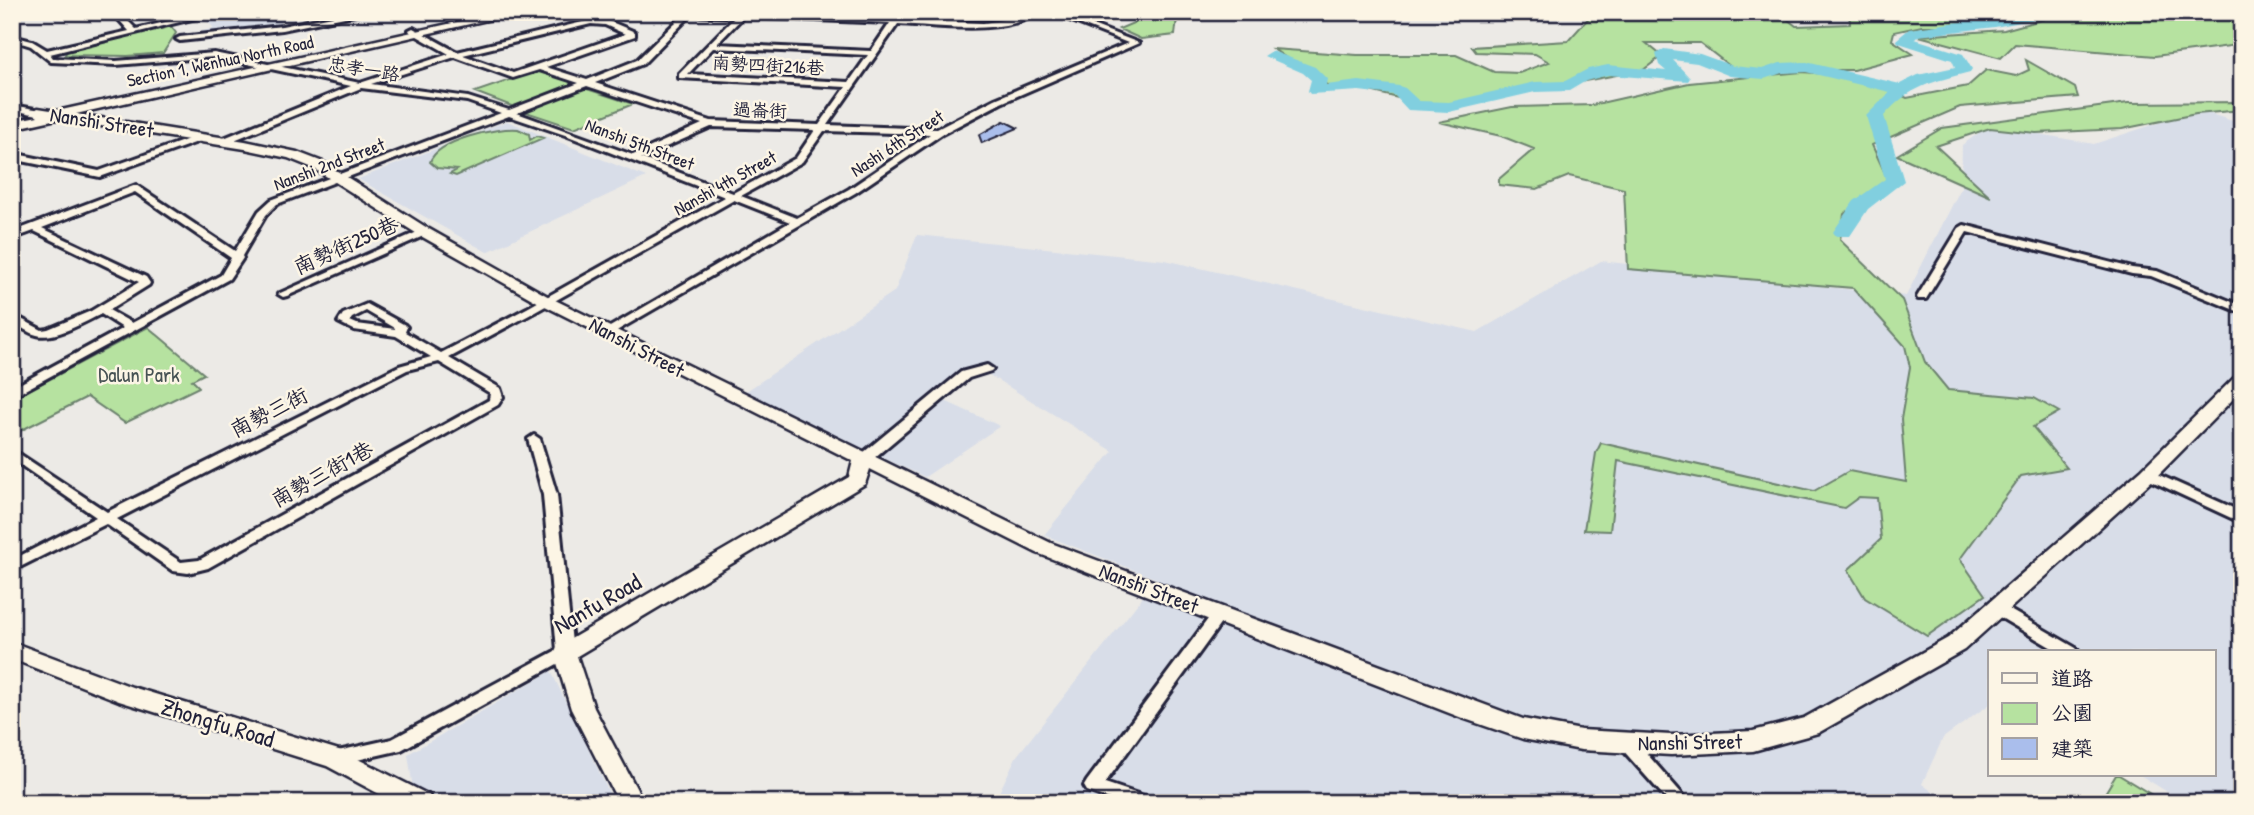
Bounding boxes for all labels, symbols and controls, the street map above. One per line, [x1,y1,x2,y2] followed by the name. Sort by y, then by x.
[124,29,316,93] street label: Section 1, Wenhua North Road
[711,50,825,80] street label: 南勢四街216巷
[326,51,402,87] street label: 忠孝一路
[733,97,787,123] street label: 過崙街
[48,100,156,145] street label: Nanshi Street
[846,103,949,182] street label: Nashi 6th Street
[582,112,699,177] street label: Nanshi 5th Street
[270,131,389,197] street label: Nanshi 2nd Street
[669,144,782,222] street label: Nanshi 4th Street
[289,209,403,281] street label: 南勢街250巷
[584,310,690,385] street label: Nanshi Street
[98,360,180,389] park label: Dalun Park
[225,380,313,444] street label: 南勢三街
[266,434,378,514] street label: 南勢三街1巷
[1095,556,1204,620] street label: Nanshi Street
[547,565,647,641] street label: Nanfu Road
[1988,650,2216,776] legend
[2051,664,2093,693] text: 道路
[158,690,278,754] street label: Zhongfu Road
[2051,698,2093,727] text: 公園
[1638,727,1743,757] street label: Nanshi Street
[2051,734,2093,763] text: 建築

